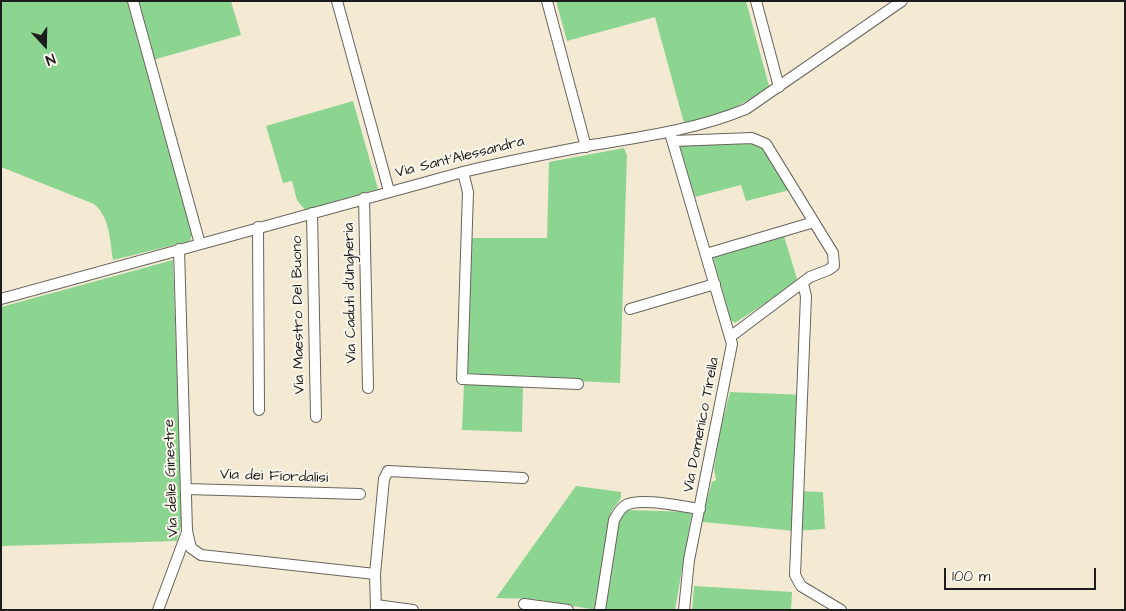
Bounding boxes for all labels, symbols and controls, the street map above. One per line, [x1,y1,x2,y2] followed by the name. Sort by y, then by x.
[20,20,70,70] north arrow
[43,48,58,70] text: N
[394,133,526,183] street label: Via Sant'Alessandra
[341,222,361,364] street label: Via Caduti d'Ungheria
[289,236,309,394] street label: Via Maestro Del Buono
[680,356,724,494] street label: Via Domenico Tirella
[161,419,183,537] street label: Via delle Ginestre
[219,466,329,488] street label: Via dei Fiordalisi
[946,558,1098,590] scale bar
[952,566,991,587] text: 100 m

